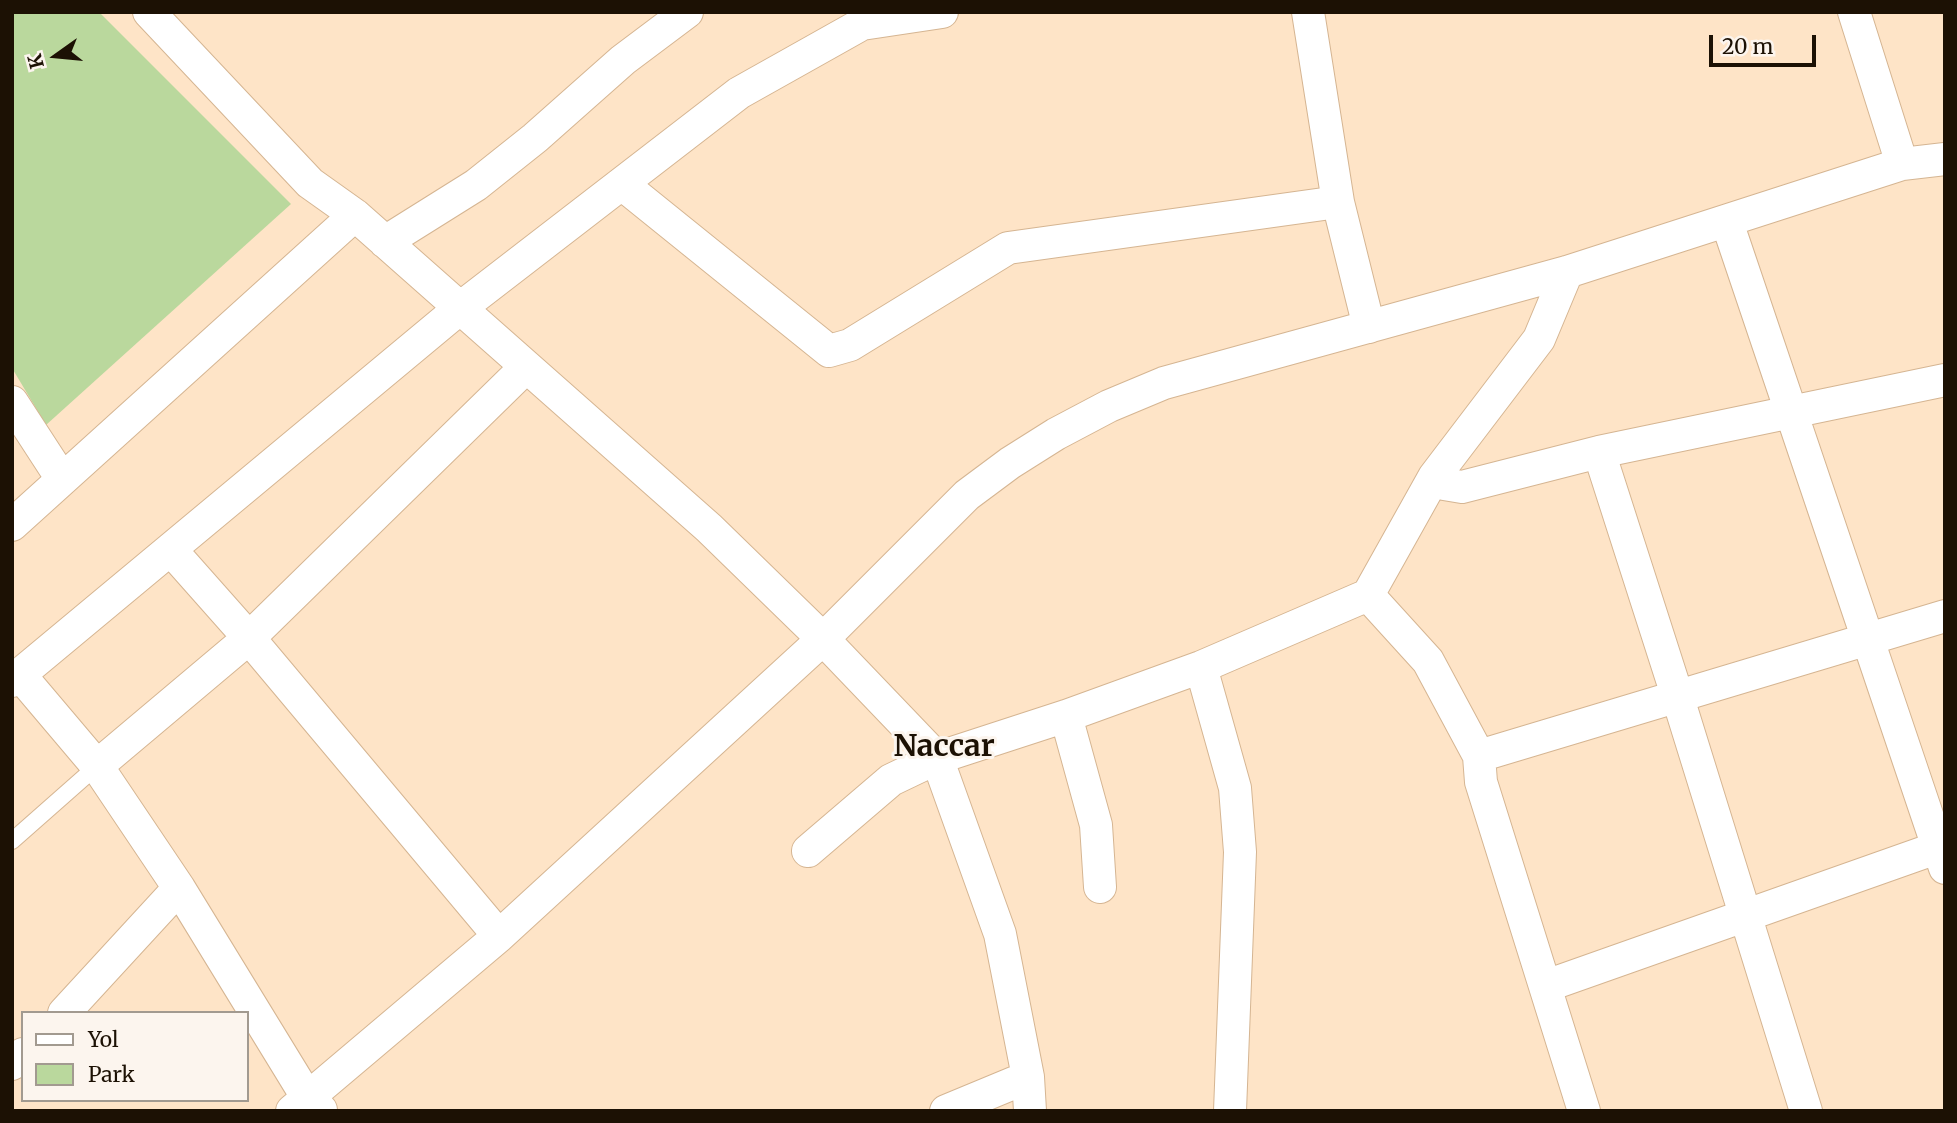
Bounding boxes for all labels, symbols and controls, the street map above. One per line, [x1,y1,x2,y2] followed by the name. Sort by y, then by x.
[21,21,91,91] north arrow
[1712,21,1819,65] scale bar
[1722,33,1773,60] text: 20 m
[22,51,49,71] text: K
[893,730,995,766] district label: Naccar
[21,1011,248,1102] legend
[88,1026,118,1053] text: Yol
[88,1061,135,1088] text: Park

